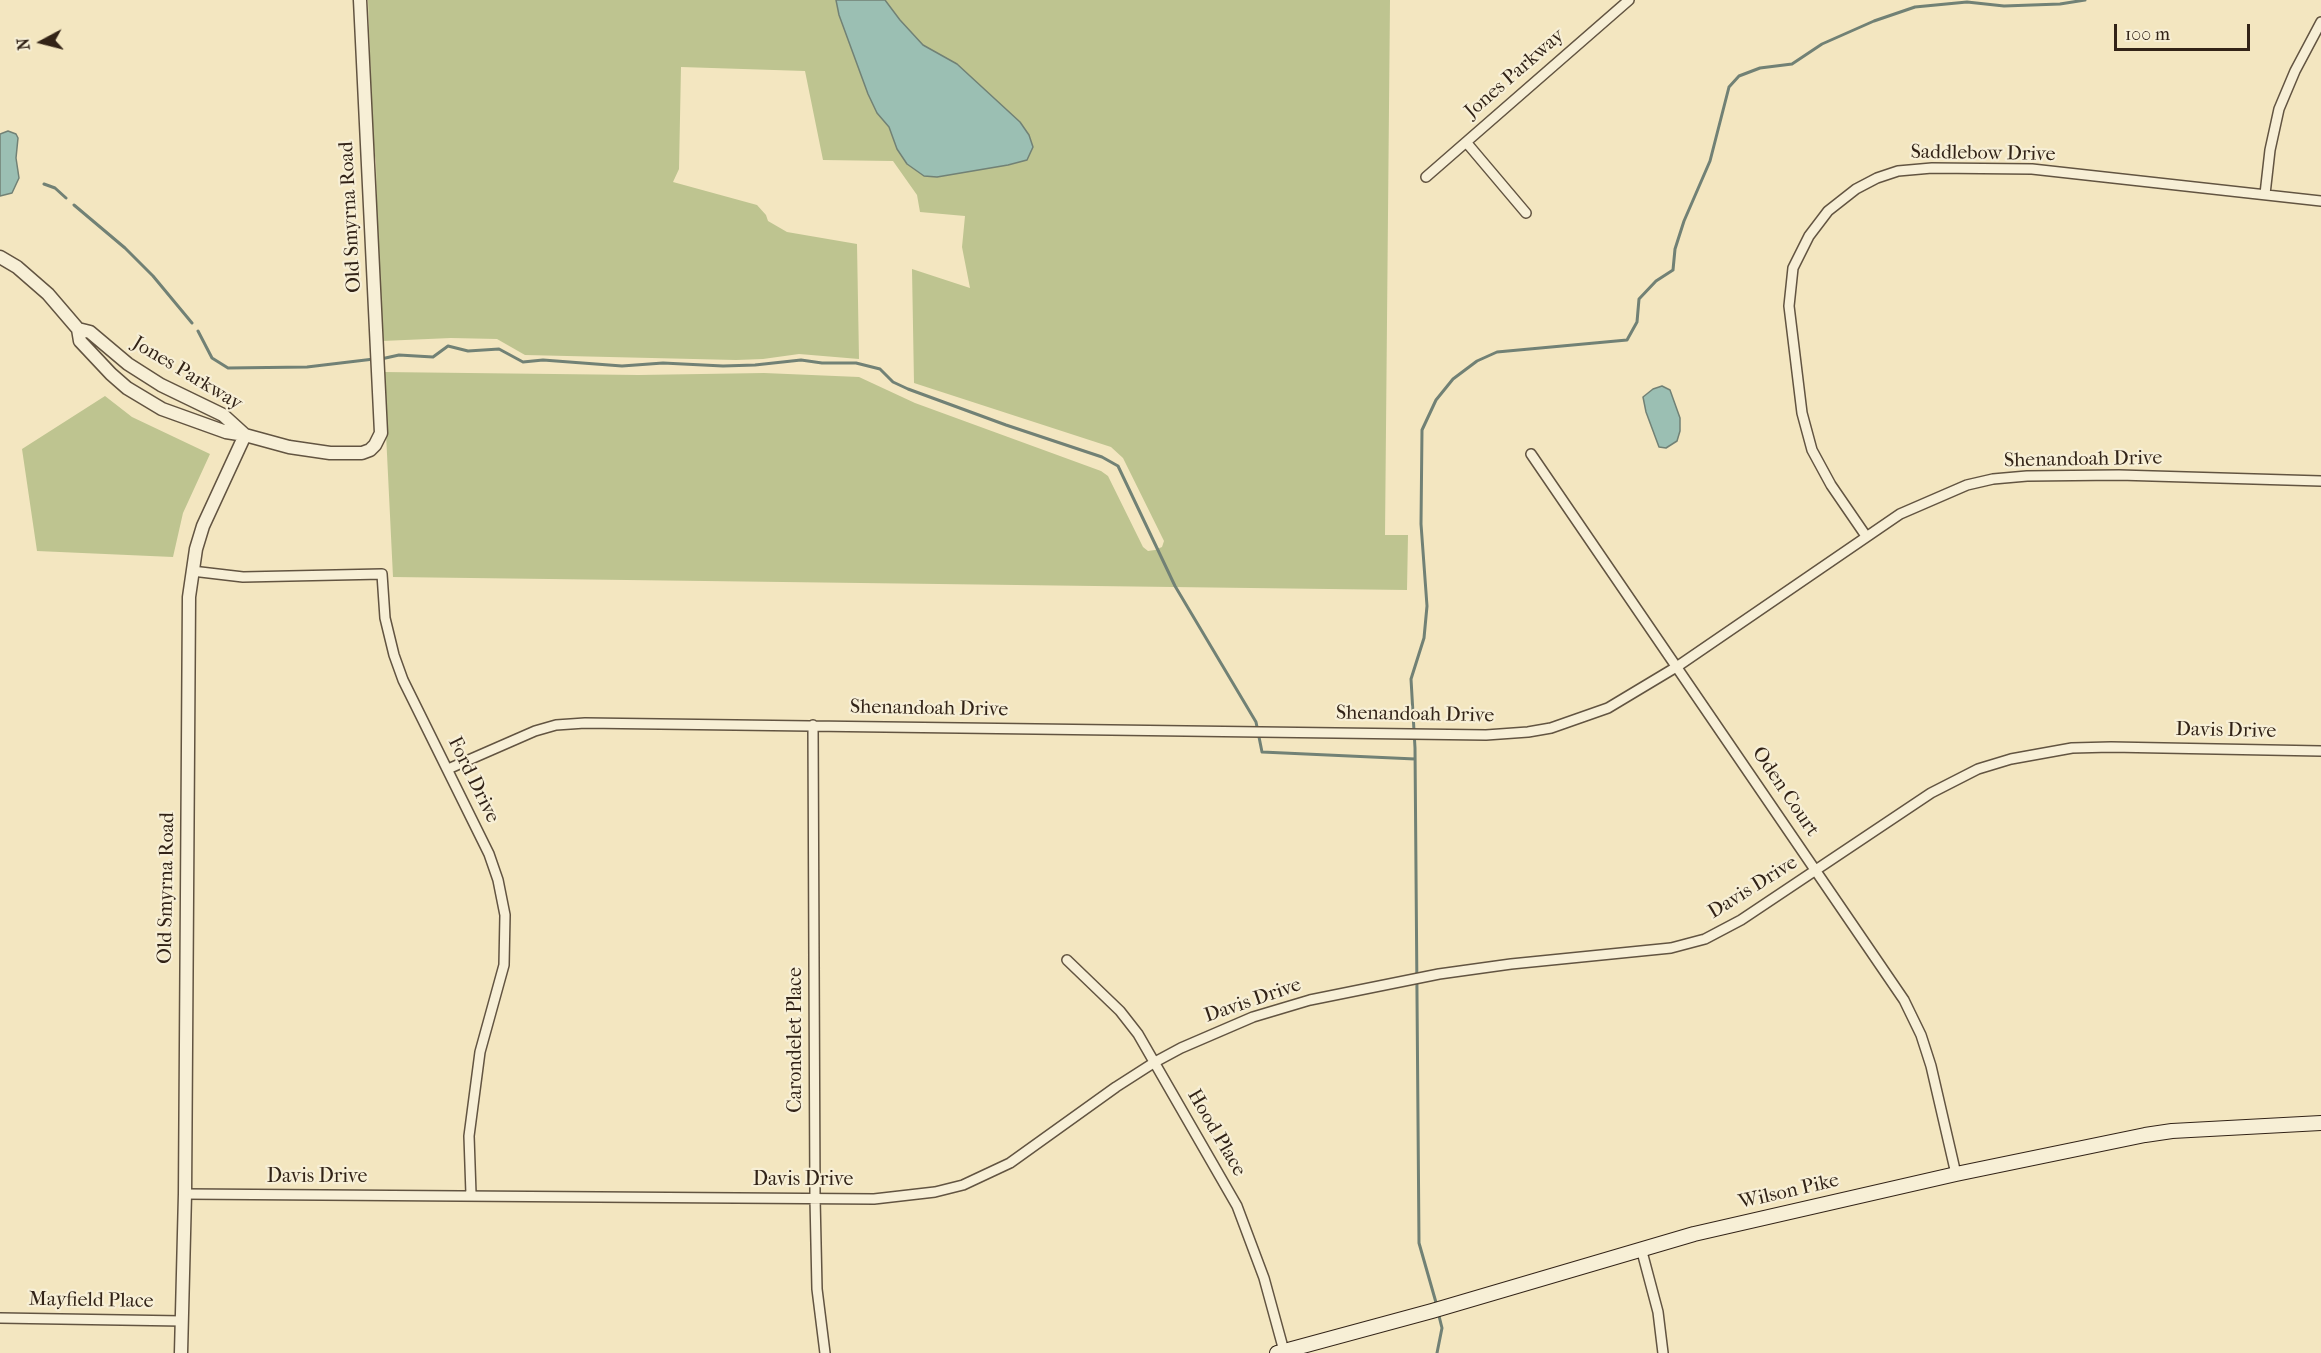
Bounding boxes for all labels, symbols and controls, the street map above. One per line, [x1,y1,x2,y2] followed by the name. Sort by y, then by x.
[12,12,72,72] north arrow
[2117,12,2254,50] scale bar
[1460,24,1570,124] street label: Jones Parkway
[2125,24,2170,45] text: 100 m
[13,37,34,51] text: N
[335,141,367,293] street label: Old Smyrna Road
[1910,141,2056,167] street label: Saddlebow Drive
[128,332,246,416] street label: Jones Parkway
[2004,447,2162,473] street label: Shenandoah Drive
[850,696,1008,722] street label: Shenandoah Drive
[1336,702,1494,728] street label: Shenandoah Drive
[2175,718,2277,744] street label: Davis Drive
[442,733,504,827] street label: Ford Drive
[1746,743,1824,841] street label: Oden Court
[154,812,180,964] street label: Old Smyrna Road
[1704,851,1802,925] street label: Davis Drive
[784,967,808,1113] street label: Carondelet Place
[1202,973,1304,1029] street label: Davis Drive
[1181,1085,1251,1181] street label: Hood Place
[267,1165,367,1189] street label: Davis Drive
[753,1168,853,1192] street label: Davis Drive
[1737,1169,1841,1215] street label: Wilson Pike
[28,1288,154,1314] street label: Mayfield Place

